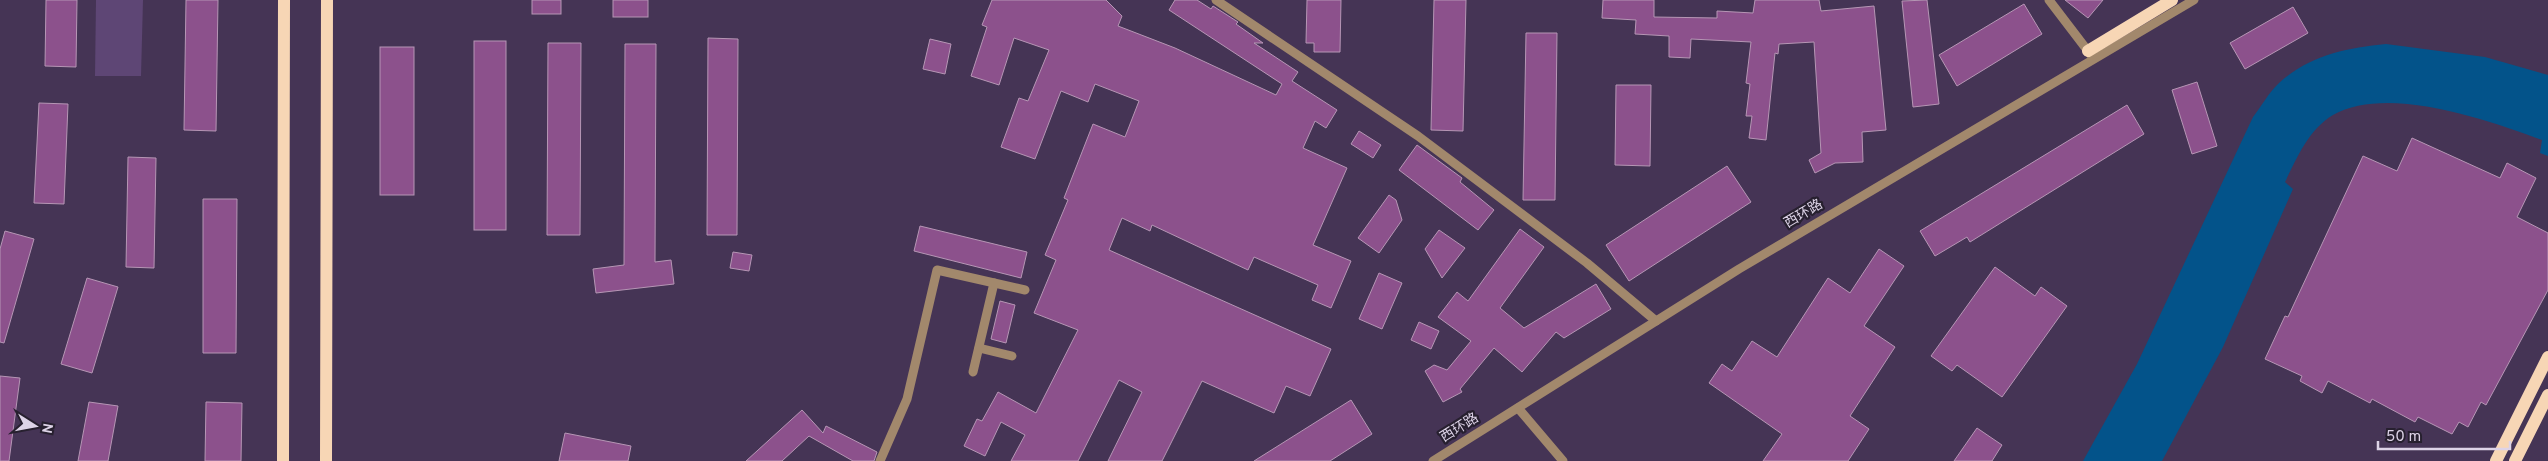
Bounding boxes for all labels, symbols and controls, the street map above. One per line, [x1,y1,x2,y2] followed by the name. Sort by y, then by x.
[1781,196,1826,232] street label: 西环路
[10,401,60,451] north arrow
[1437,410,1482,447] street label: 西环路
[2378,418,2510,450] scale bar
[37,422,56,435] text: N
[2386,428,2421,447] text: 50 m

